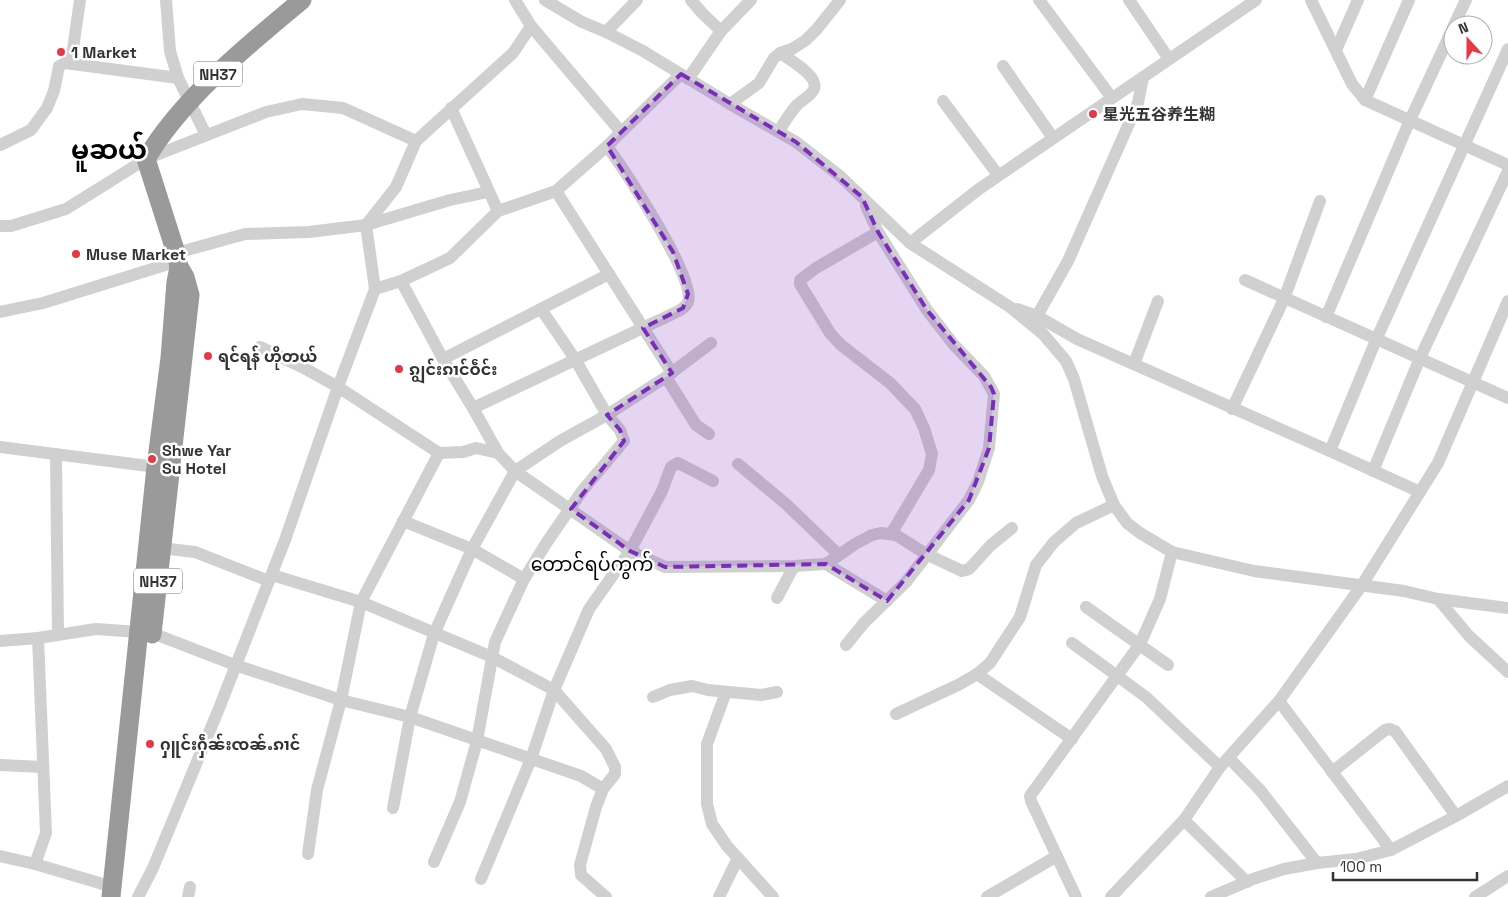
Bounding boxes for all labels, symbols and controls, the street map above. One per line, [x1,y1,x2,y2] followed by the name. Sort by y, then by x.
[1443,15,1493,65] north arrow
[1456,18,1471,38] text: N
[71,42,137,63] place label: 1 Market
[55,46,67,58] marker: 1 Market
[194,62,242,86] road number: NH37
[1103,104,1215,125] place label: 星光五谷养生糊
[1087,108,1099,120] marker: 星光五谷养生糊
[71,131,147,172] district label: မူဆယ်
[86,244,186,265] place label: Muse Market
[70,248,82,260] marker: Muse Market
[218,345,317,370] place label: ရင်ရန် ဟိုတယ်
[202,350,214,362] marker: ရင်ရန် ဟိုတယ်
[409,358,497,384] place label: ၵျွင်းၵၢင်ဝဵင်း
[393,363,405,375] marker: ၵျွင်းၵၢင်ဝဵင်း
[162,440,231,479] place label: Shwe Yar Su Hotel
[146,453,158,465] marker: Shwe Yar Su Hotel
[531,550,653,580] district label: တောင်ရပ်ကွက်
[134,568,182,594] road number: NH37
[160,733,300,758] place label: ႁူင်းႁဵၼ်းၸၼ်ႉၵၢင်
[144,738,156,750] marker: ႁူင်းႁဵၼ်းၸၼ်ႉၵၢင်
[1333,850,1477,882] scale bar
[1340,857,1382,876] text: 100 m

